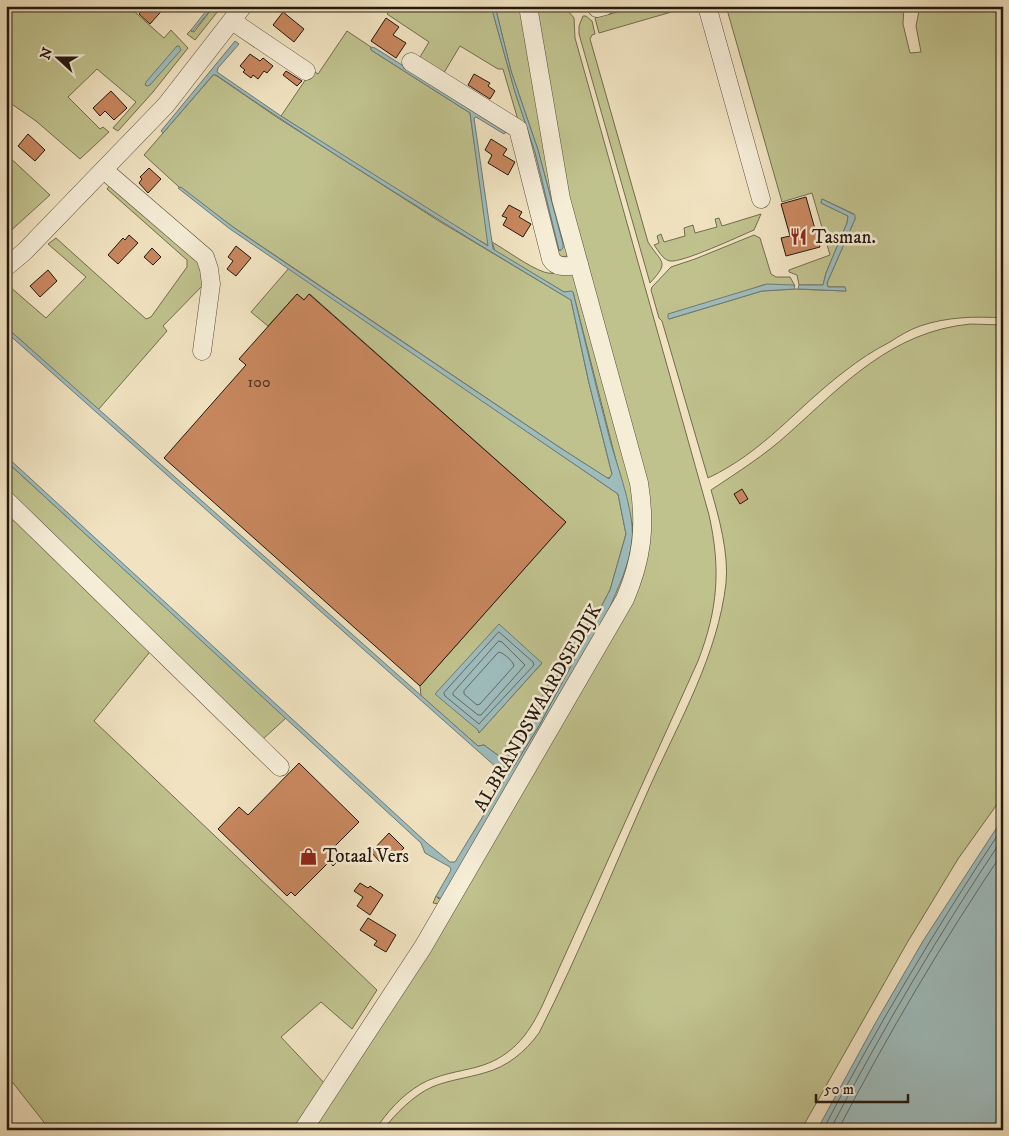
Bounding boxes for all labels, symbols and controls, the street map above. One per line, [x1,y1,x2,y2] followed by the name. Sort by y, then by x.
[32,32,82,82] north arrow
[36,45,57,62] text: N
[812,226,876,249] place label: Tasman.
[788,227,808,247] restaurant icon: Tasman.
[247,372,271,392] house number: 100
[469,599,607,816] street label: ALBRANDSWAARDSEDIJK
[323,845,409,868] place label: Totaal Vers
[299,846,319,866] shop icon: Totaal Vers
[816,1071,909,1103] scale bar
[824,1080,854,1099] text: 50 m

